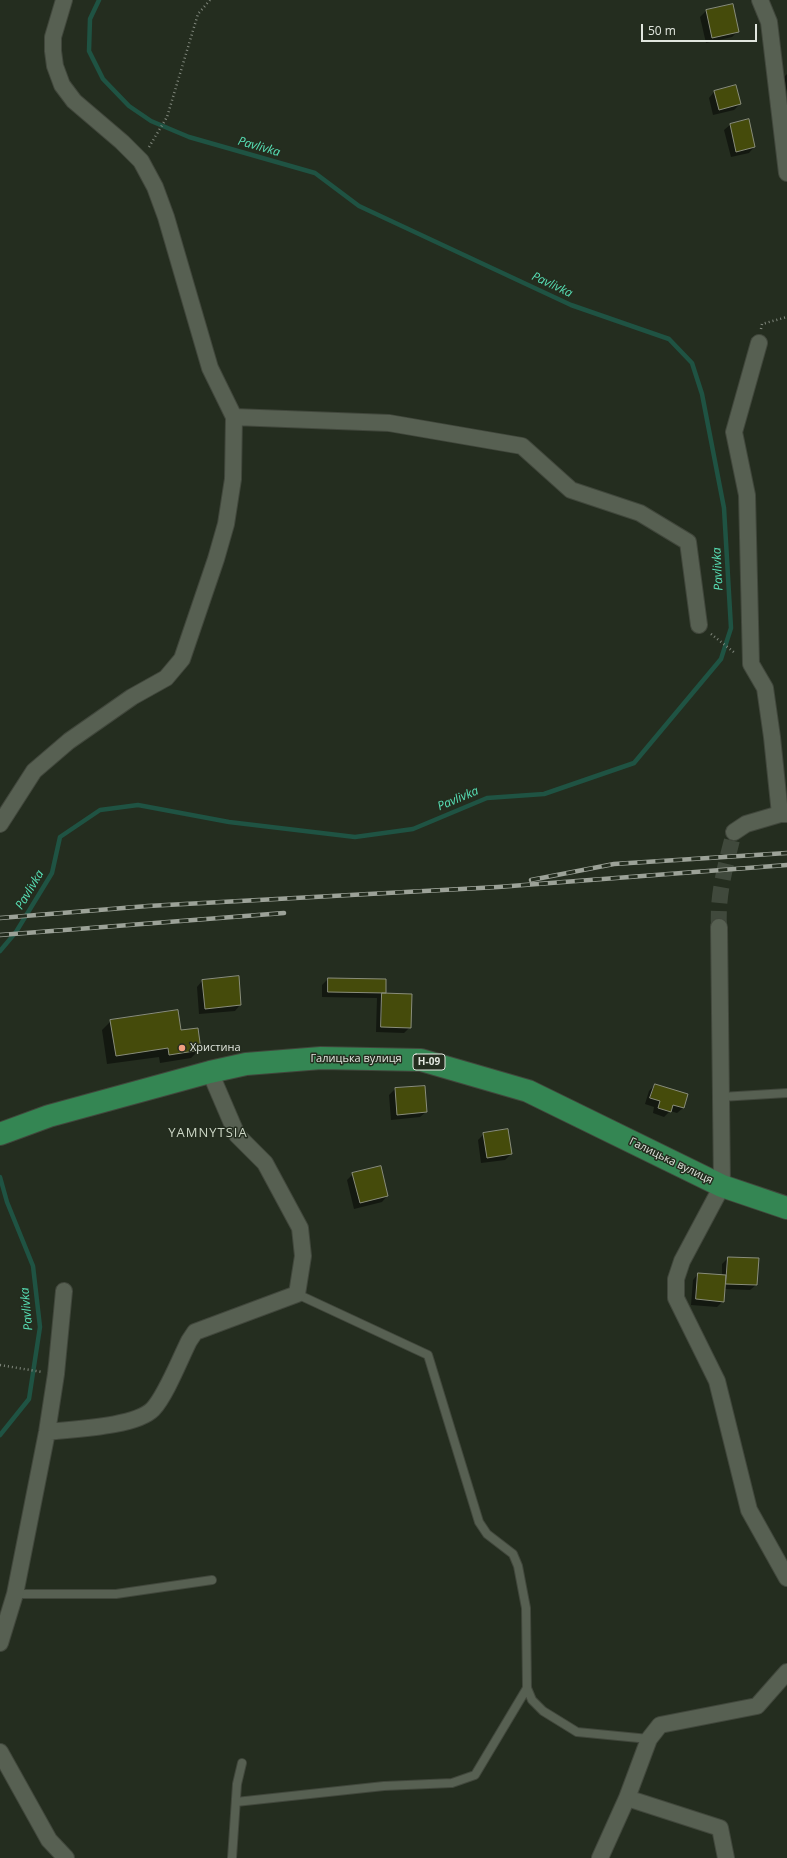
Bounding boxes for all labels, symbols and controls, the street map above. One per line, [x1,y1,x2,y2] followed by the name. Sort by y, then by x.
[643,16,759,42] scale bar
[648,22,676,39] text: 50 m
[236,134,282,160] water label: Pavlivka
[529,269,575,301] water label: Pavlivka
[710,547,726,591] water label: Pavlivka
[435,784,481,814] water label: Pavlivka
[13,868,47,912] water label: Pavlivka
[190,1041,241,1055] place label: Христина
[177,1043,187,1053] marker: Христина
[310,1052,402,1066] street label: Галицька вулиця
[413,1054,445,1070] road number: Н-09
[168,1125,248,1141] district label: YAMNYTSIA
[627,1135,715,1187] street label: Галицька вулиця
[18,1287,36,1331] water label: Pavlivka

